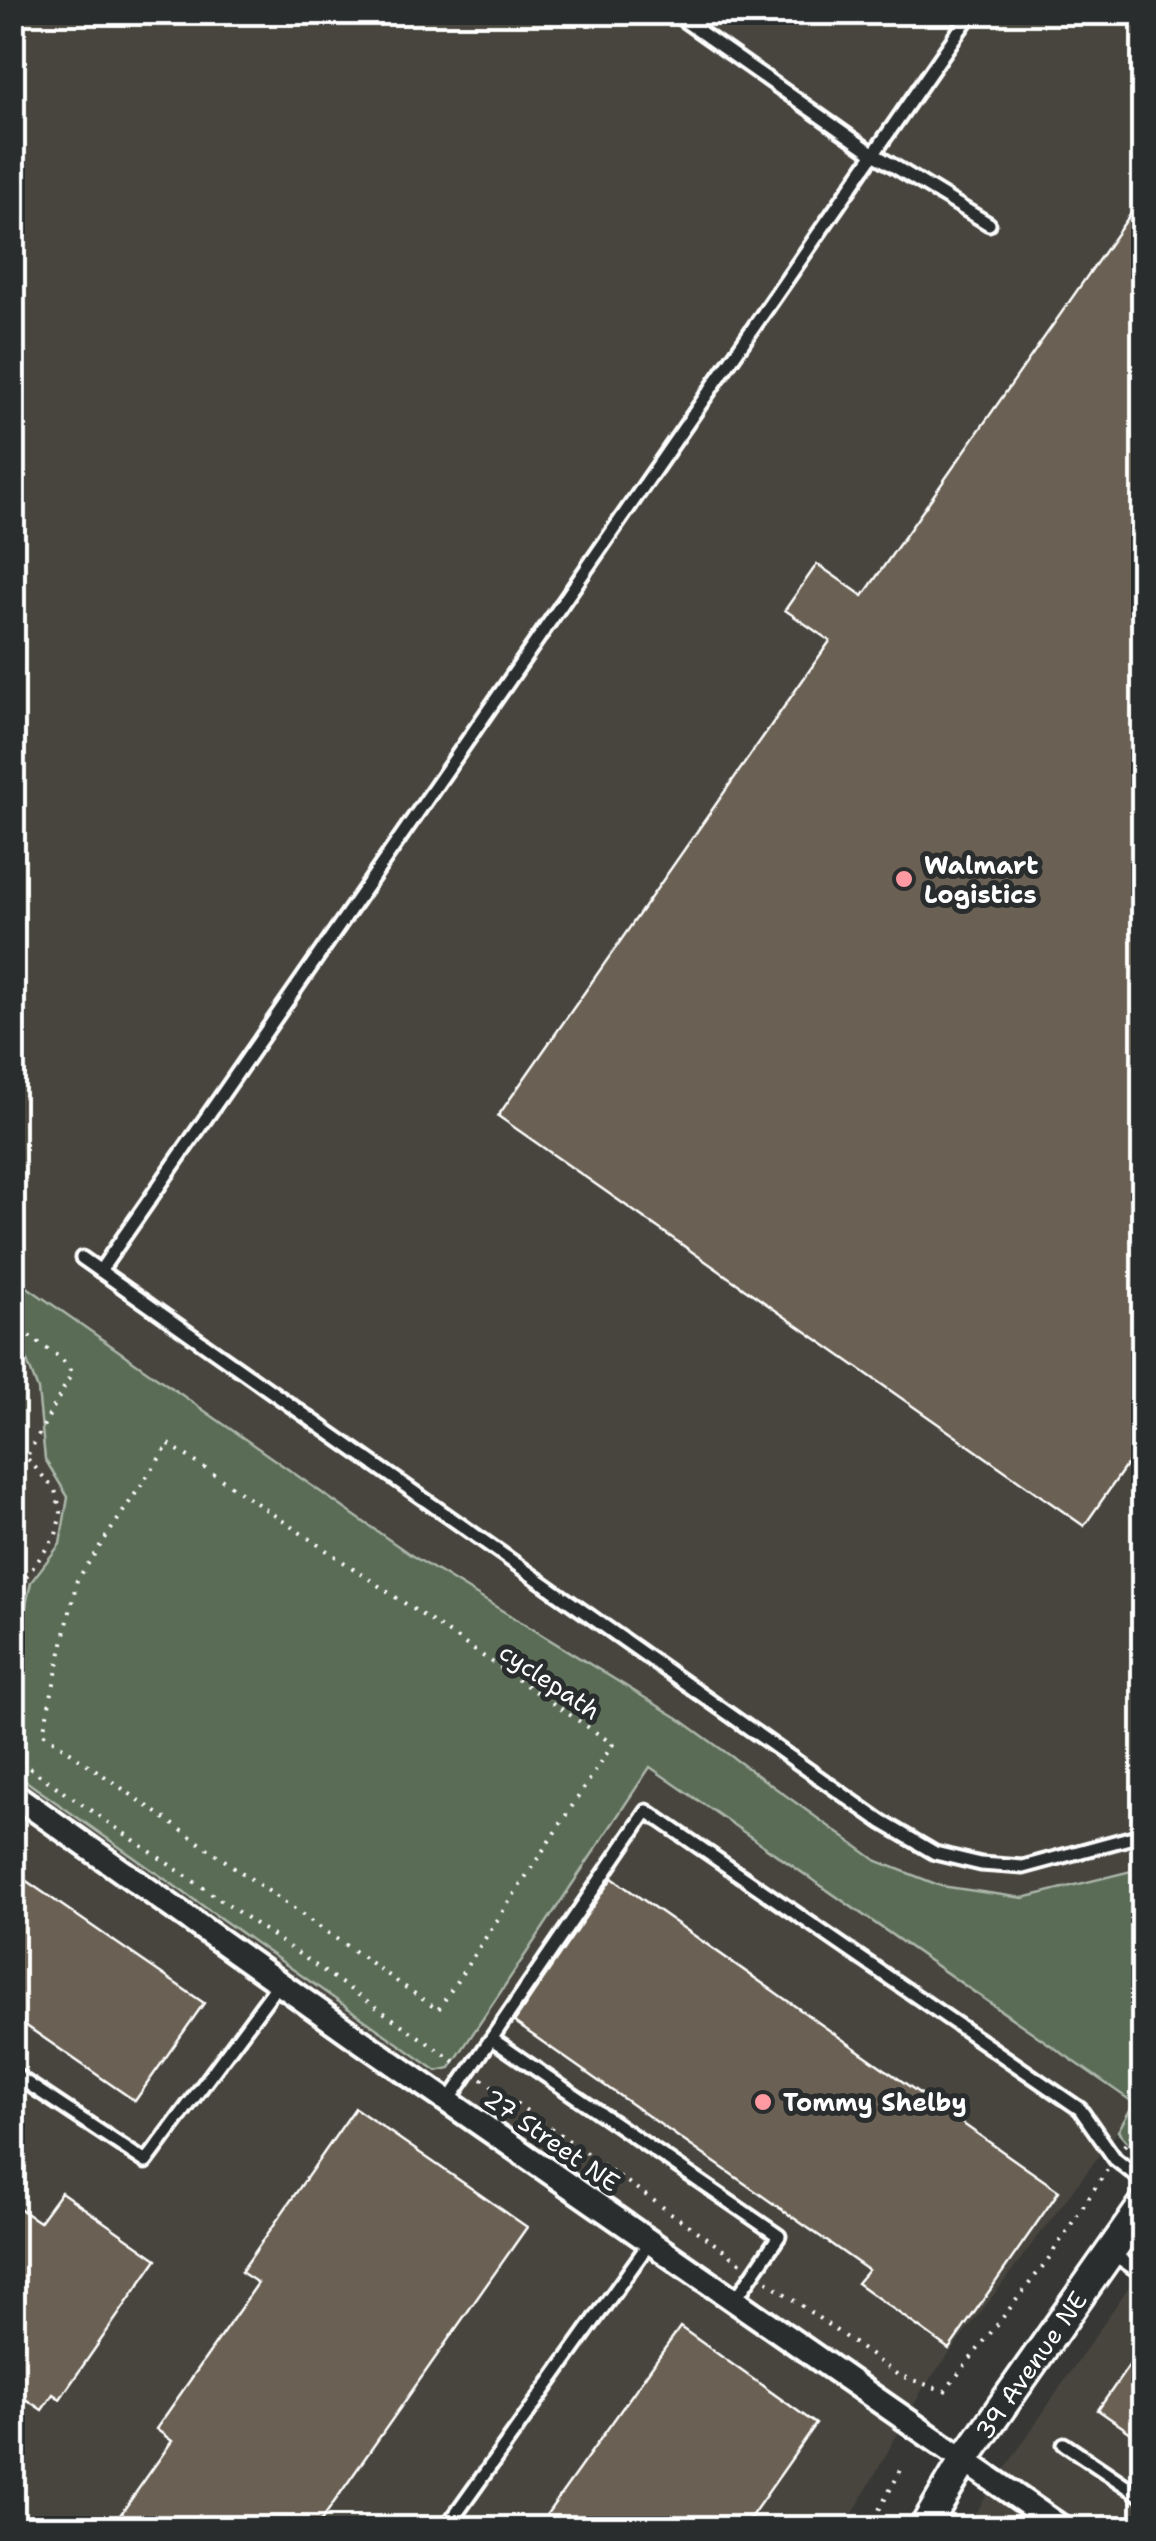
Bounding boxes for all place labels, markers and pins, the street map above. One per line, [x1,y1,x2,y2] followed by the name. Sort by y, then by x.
[924,848,1038,911] place label: Walmart Logistics
[893,868,915,890] marker: Walmart Logistics
[783,2085,967,2119] place label: Tommy Shelby
[752,2091,774,2113] marker: Tommy Shelby

